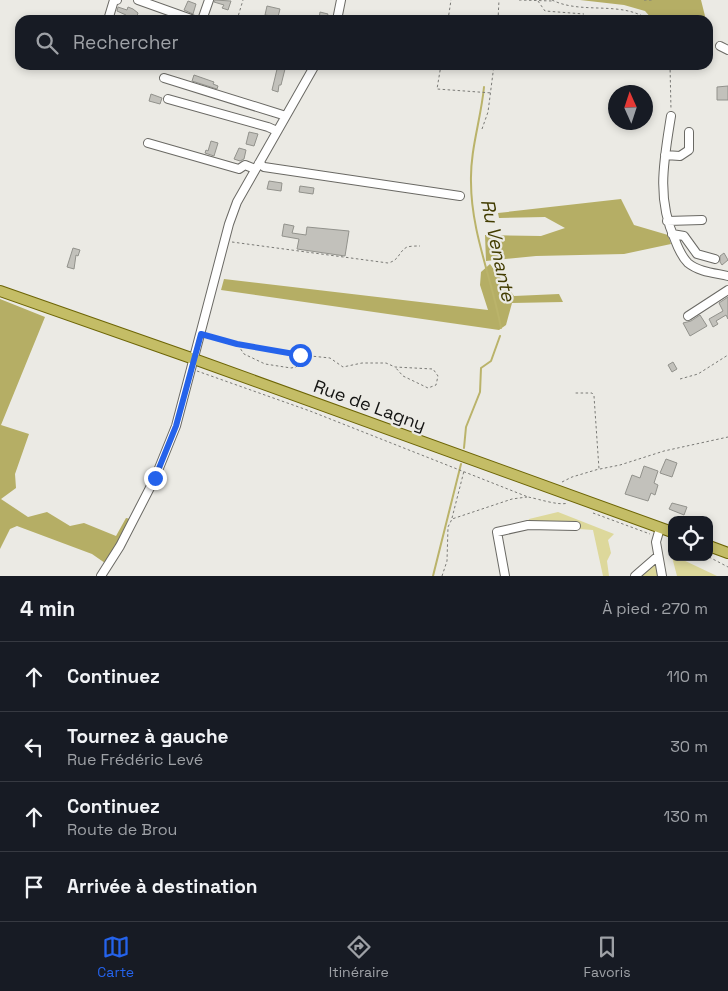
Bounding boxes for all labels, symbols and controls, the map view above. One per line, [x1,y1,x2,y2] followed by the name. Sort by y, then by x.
[15,15,713,70] search box
[33,29,61,57] icon: search
[73,30,179,55] text: Rechercher
[608,85,653,130] north arrow
[475,196,521,304] water label: Ru Venante
[289,344,312,367] route start
[311,374,429,436] street label: Rue de Lagny
[144,467,167,490] route end
[668,516,713,561] map controls
[668,516,713,561] button: locate
[20,595,75,622] text: 4 min
[602,598,708,619] text: À pied · 270 m
[20,663,48,691] icon: ahead
[67,664,160,689] text: Continuez
[666,666,708,687] text: 110 m
[67,724,229,749] text: Tournez à gauche
[20,733,48,761] icon: left
[670,736,708,757] text: 30 m
[67,749,203,770] text: Rue Frédéric Levé
[67,794,160,819] text: Continuez
[20,803,48,831] icon: ahead
[664,806,708,827] text: 130 m
[67,819,177,840] text: Route de Brou
[20,873,48,901] icon: arrive
[67,874,257,899] text: Arrivée à destination
[97,933,134,981] tab: Carte
[329,933,389,981] tab: Itinéraire
[584,933,631,981] tab: Favoris

